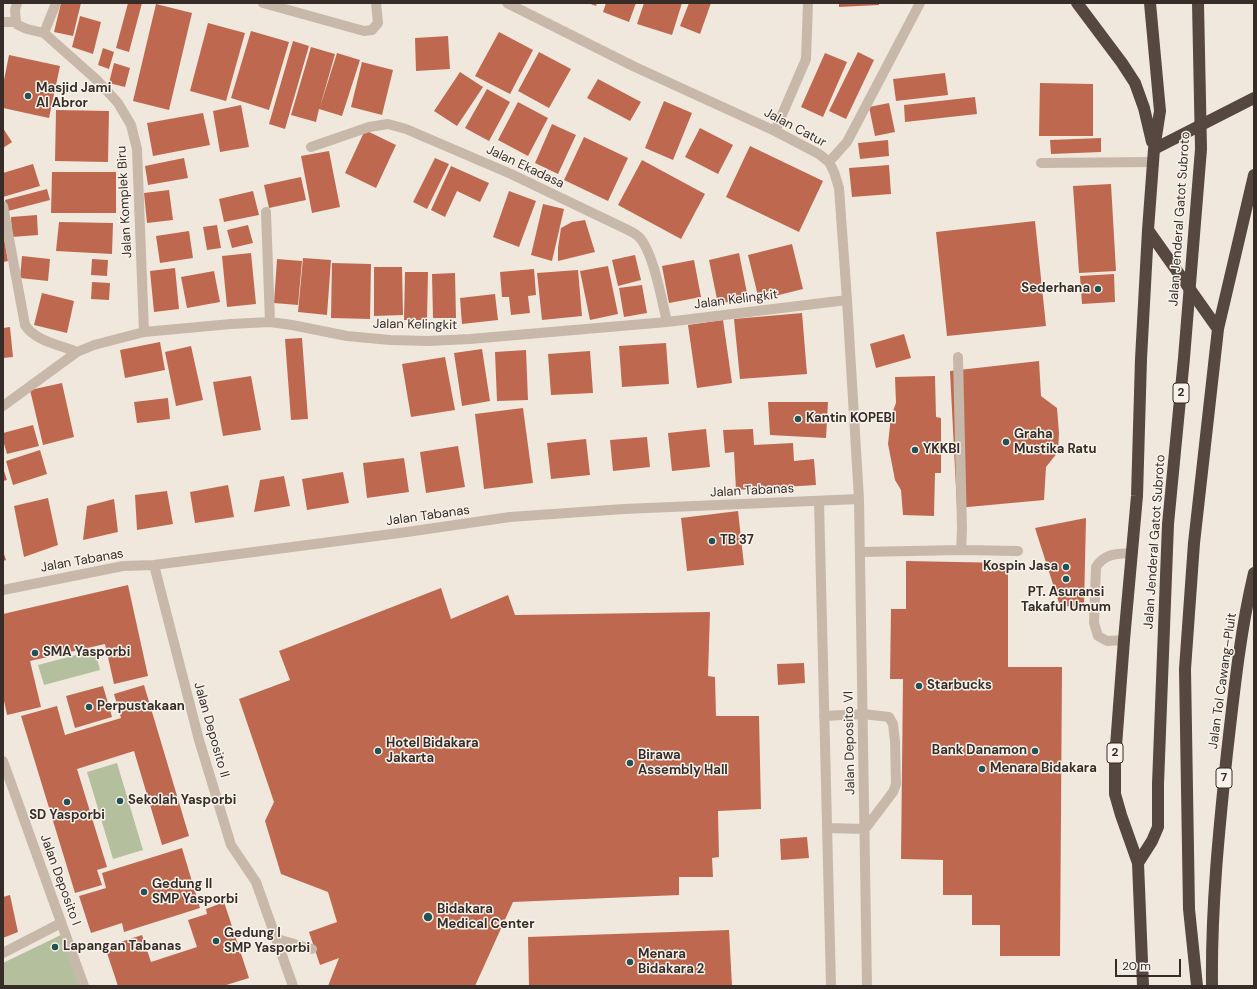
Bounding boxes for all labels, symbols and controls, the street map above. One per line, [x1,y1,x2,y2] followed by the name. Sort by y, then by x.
[36,81,111,112] place label: Masjid Jami Al Abror
[23,91,33,101] marker: Masjid Jami Al Abror
[761,105,829,151] street label: Jalan Catur
[1166,131,1194,307] street label: Jalan Jenderal Gatot Subroto
[484,142,566,192] street label: Jalan Ekadasa
[114,145,136,259] street label: Jalan Komplek Biru
[1021,281,1090,297] place label: Sederhana
[1093,284,1103,294] marker: Sederhana
[693,287,779,313] street label: Jalan Kelingkit
[373,316,457,334] street label: Jalan Kelingkit
[1173,383,1189,403] road number: 2
[806,411,895,427] place label: Kantin KOPEBI
[793,414,803,424] marker: Kantin KOPEBI
[1014,427,1096,458] place label: Graha Mustika Ratu
[1001,437,1011,447] marker: Graha Mustika Ratu
[923,442,960,458] place label: YKKBI
[910,445,920,455] marker: YKKBI
[1141,454,1169,630] street label: Jalan Jenderal Gatot Subroto
[710,481,794,501] street label: Jalan Tabanas
[385,502,471,530] street label: Jalan Tabanas
[720,533,754,549] place label: TB 37
[707,536,717,546] marker: TB 37
[39,546,125,576] street label: Jalan Tabanas
[983,559,1058,575] place label: Kospin Jasa
[1061,562,1071,572] marker: Kospin Jasa
[1061,574,1071,584] marker: PT. Asuransi Takaful Umum
[1021,585,1111,616] place label: PT. Asuransi Takaful Umum
[1206,612,1240,750] street label: Jalan Tol Cawang–Pluit
[43,645,130,661] place label: SMA Yasporbi
[30,648,40,658] marker: SMA Yasporbi
[927,678,992,694] place label: Starbucks
[190,681,232,779] street label: Jalan Deposito II
[914,681,924,691] marker: Starbucks
[841,691,859,795] street label: Jalan Deposito VI
[97,699,185,715] place label: Perpustakaan
[84,702,94,712] marker: Perpustakaan
[386,736,479,767] place label: Hotel Bidakara Jakarta
[932,743,1027,759] place label: Bank Danamon
[1107,743,1123,763] road number: 2
[373,746,383,756] marker: Hotel Bidakara Jakarta
[1030,746,1040,756] marker: Bank Danamon
[638,748,728,779] place label: Birawa Assembly Hall
[625,758,635,768] marker: Birawa Assembly Hall
[990,761,1097,777] place label: Menara Bidakara
[977,764,987,774] marker: Menara Bidakara
[1216,768,1232,788] road number: 7
[128,793,236,809] place label: Sekolah Yasporbi
[115,796,125,806] marker: Sekolah Yasporbi
[62,797,72,807] marker: SD Yasporbi
[29,808,105,824] place label: SD Yasporbi
[36,832,84,928] street label: Jalan Deposito I
[152,877,238,908] place label: Gedung II SMP Yasporbi
[139,887,149,897] marker: Gedung II SMP Yasporbi
[437,902,535,933] place label: Bidakara Medical Center
[422,911,434,923] marker: Bidakara Medical Center
[224,926,310,957] place label: Gedung I SMP Yasporbi
[211,936,221,946] marker: Gedung I SMP Yasporbi
[63,939,181,955] place label: Lapangan Tabanas
[50,942,60,952] marker: Lapangan Tabanas
[638,947,704,978] place label: Menara Bidakara 2
[1117,951,1183,977] scale bar
[625,957,635,967] marker: Menara Bidakara 2
[1122,958,1151,974] text: 20 m

